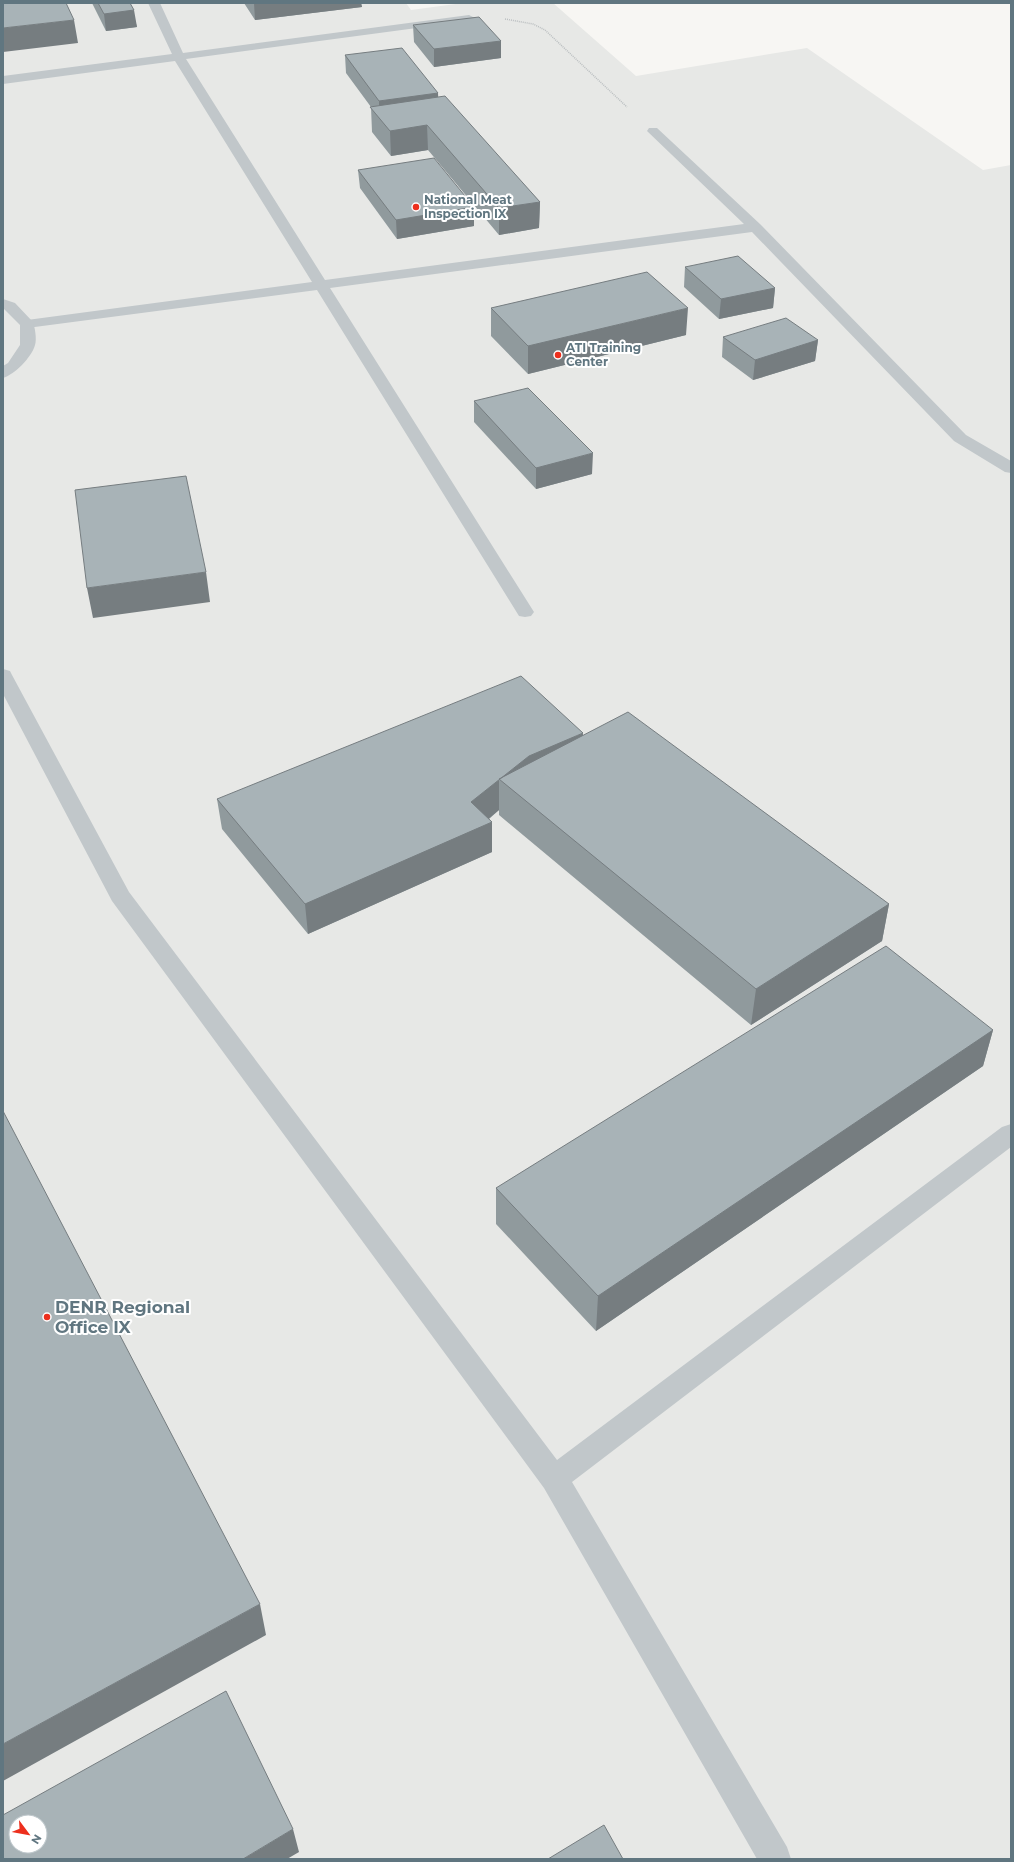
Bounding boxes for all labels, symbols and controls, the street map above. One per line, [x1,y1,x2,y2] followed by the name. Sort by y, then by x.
[424,192,513,221] place label: National Meat Inspection IX
[411,202,421,212] marker: National Meat Inspection IX
[565,340,641,369] place label: ATI Training Center
[553,350,563,360] marker: ATI Training Center
[55,1297,190,1337] place label: DENR Regional Office IX
[42,1312,52,1322] marker: DENR Regional Office IX
[8,1814,48,1854] north arrow
[28,1832,45,1847] text: N

